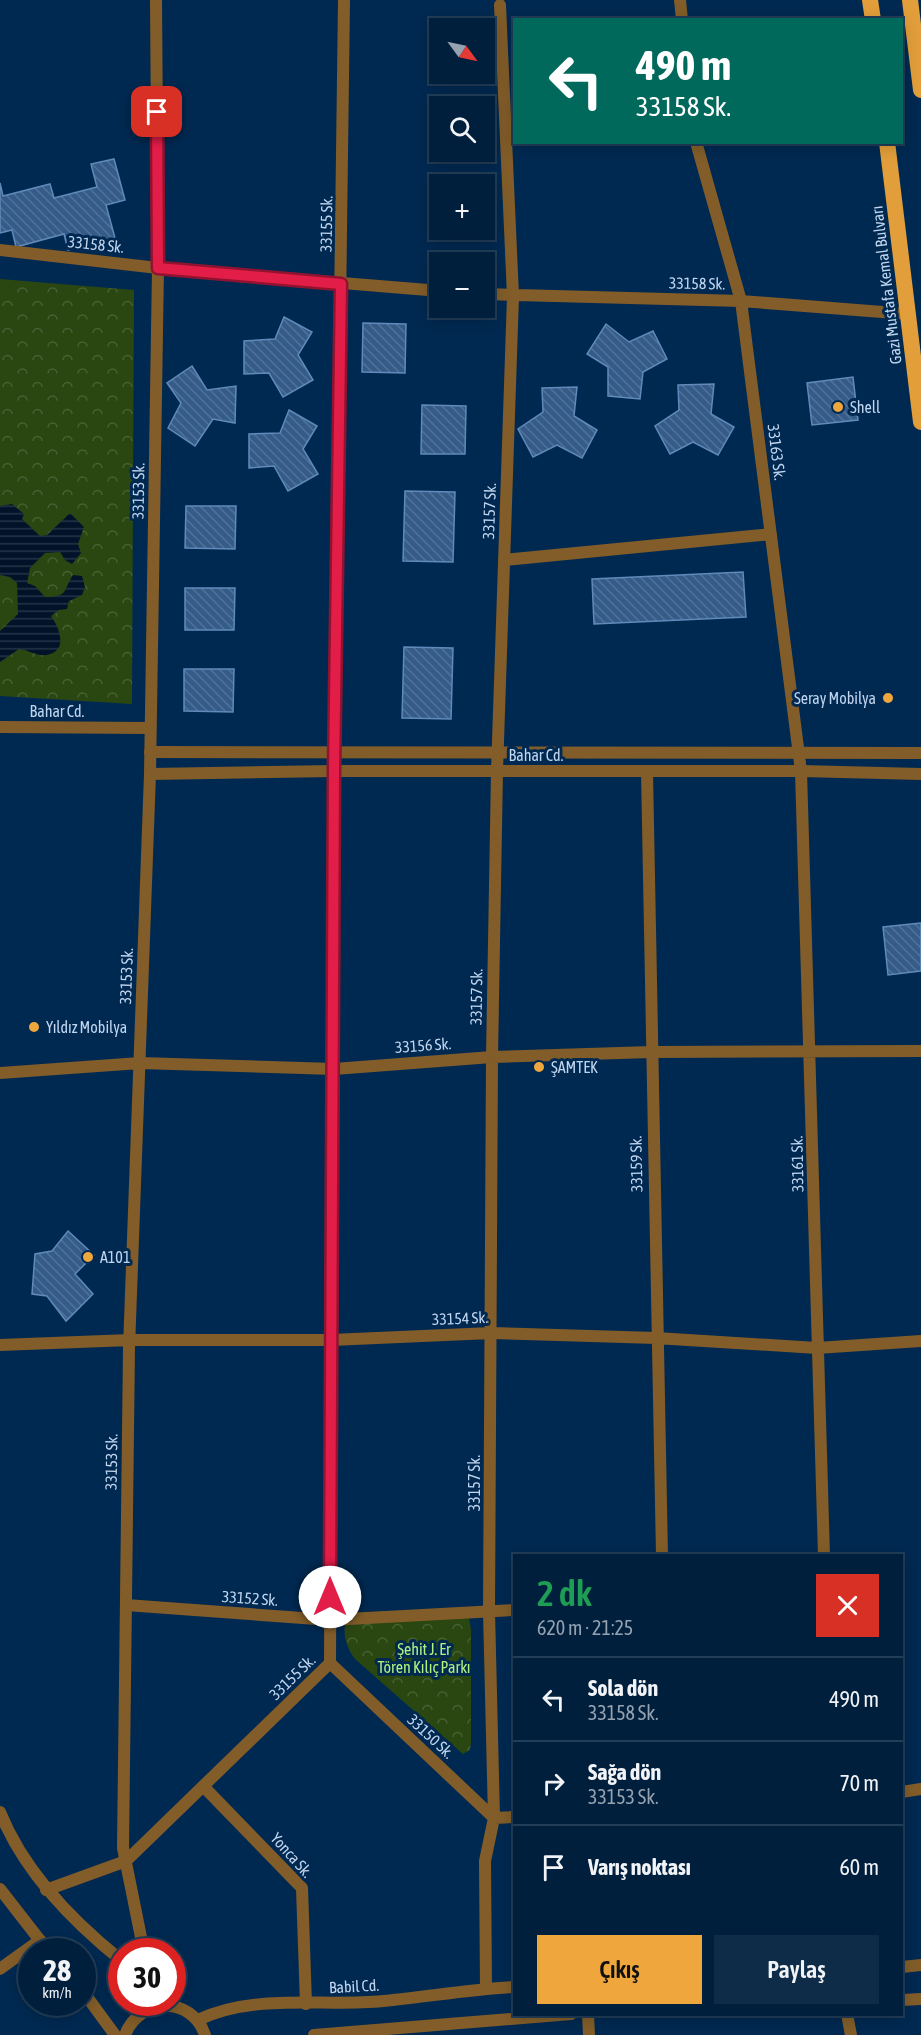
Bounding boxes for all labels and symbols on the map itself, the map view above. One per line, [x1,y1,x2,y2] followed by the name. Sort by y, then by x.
[429,18,495,84] north arrow
[131,86,182,137] pin
[317,195,335,252] street label: 33155 Sk.
[867,205,905,365] street label: Gazi Mustafa Kemal Bulvarı
[67,232,125,256] street label: 33158 Sk.
[669,274,726,292] street label: 33158 Sk.
[850,398,881,416] place label: Shell
[831,400,845,414] marker: Shell
[765,423,789,481] street label: 33163 Sk.
[129,462,147,519] street label: 33153 Sk.
[479,482,499,540] street label: 33157 Sk.
[794,689,876,708] place label: Seray Mobilya
[881,691,895,705] marker: Seray Mobilya
[30,702,85,720] street label: Bahar Cd.
[509,746,564,764] street label: Bahar Cd.
[116,947,136,1005] street label: 33153 Sk.
[467,968,485,1025] street label: 33157 Sk.
[46,1018,127,1037] place label: Yıldız Mobilya
[27,1020,41,1034] marker: Yıldız Mobilya
[394,1034,452,1056] street label: 33156 Sk.
[551,1058,598,1077] place label: ŞAMTEK
[532,1060,546,1074] marker: ŞAMTEK
[627,1135,645,1192] street label: 33159 Sk.
[788,1135,806,1192] street label: 33161 Sk.
[100,1248,130,1266] place label: A101
[81,1250,95,1264] marker: A101
[431,1308,489,1328] street label: 33154 Sk.
[102,1433,120,1490] street label: 33153 Sk.
[465,1455,483,1511] street label: 33157 Sk.
[298,1565,362,1629] position arrow
[221,1587,279,1609] street label: 33152 Sk.
[378,1640,471,1677] park label: Şehit J. Er Tören Kılıç Parkı
[265,1651,319,1703] street label: 33155 Sk.
[404,1710,458,1762] street label: 33150 Sk.
[267,1829,317,1881] street label: Yonca Sk.
[108,1938,186,2016] speed limit sign: 30
[328,1976,380,1996] street label: Babil Cd.

